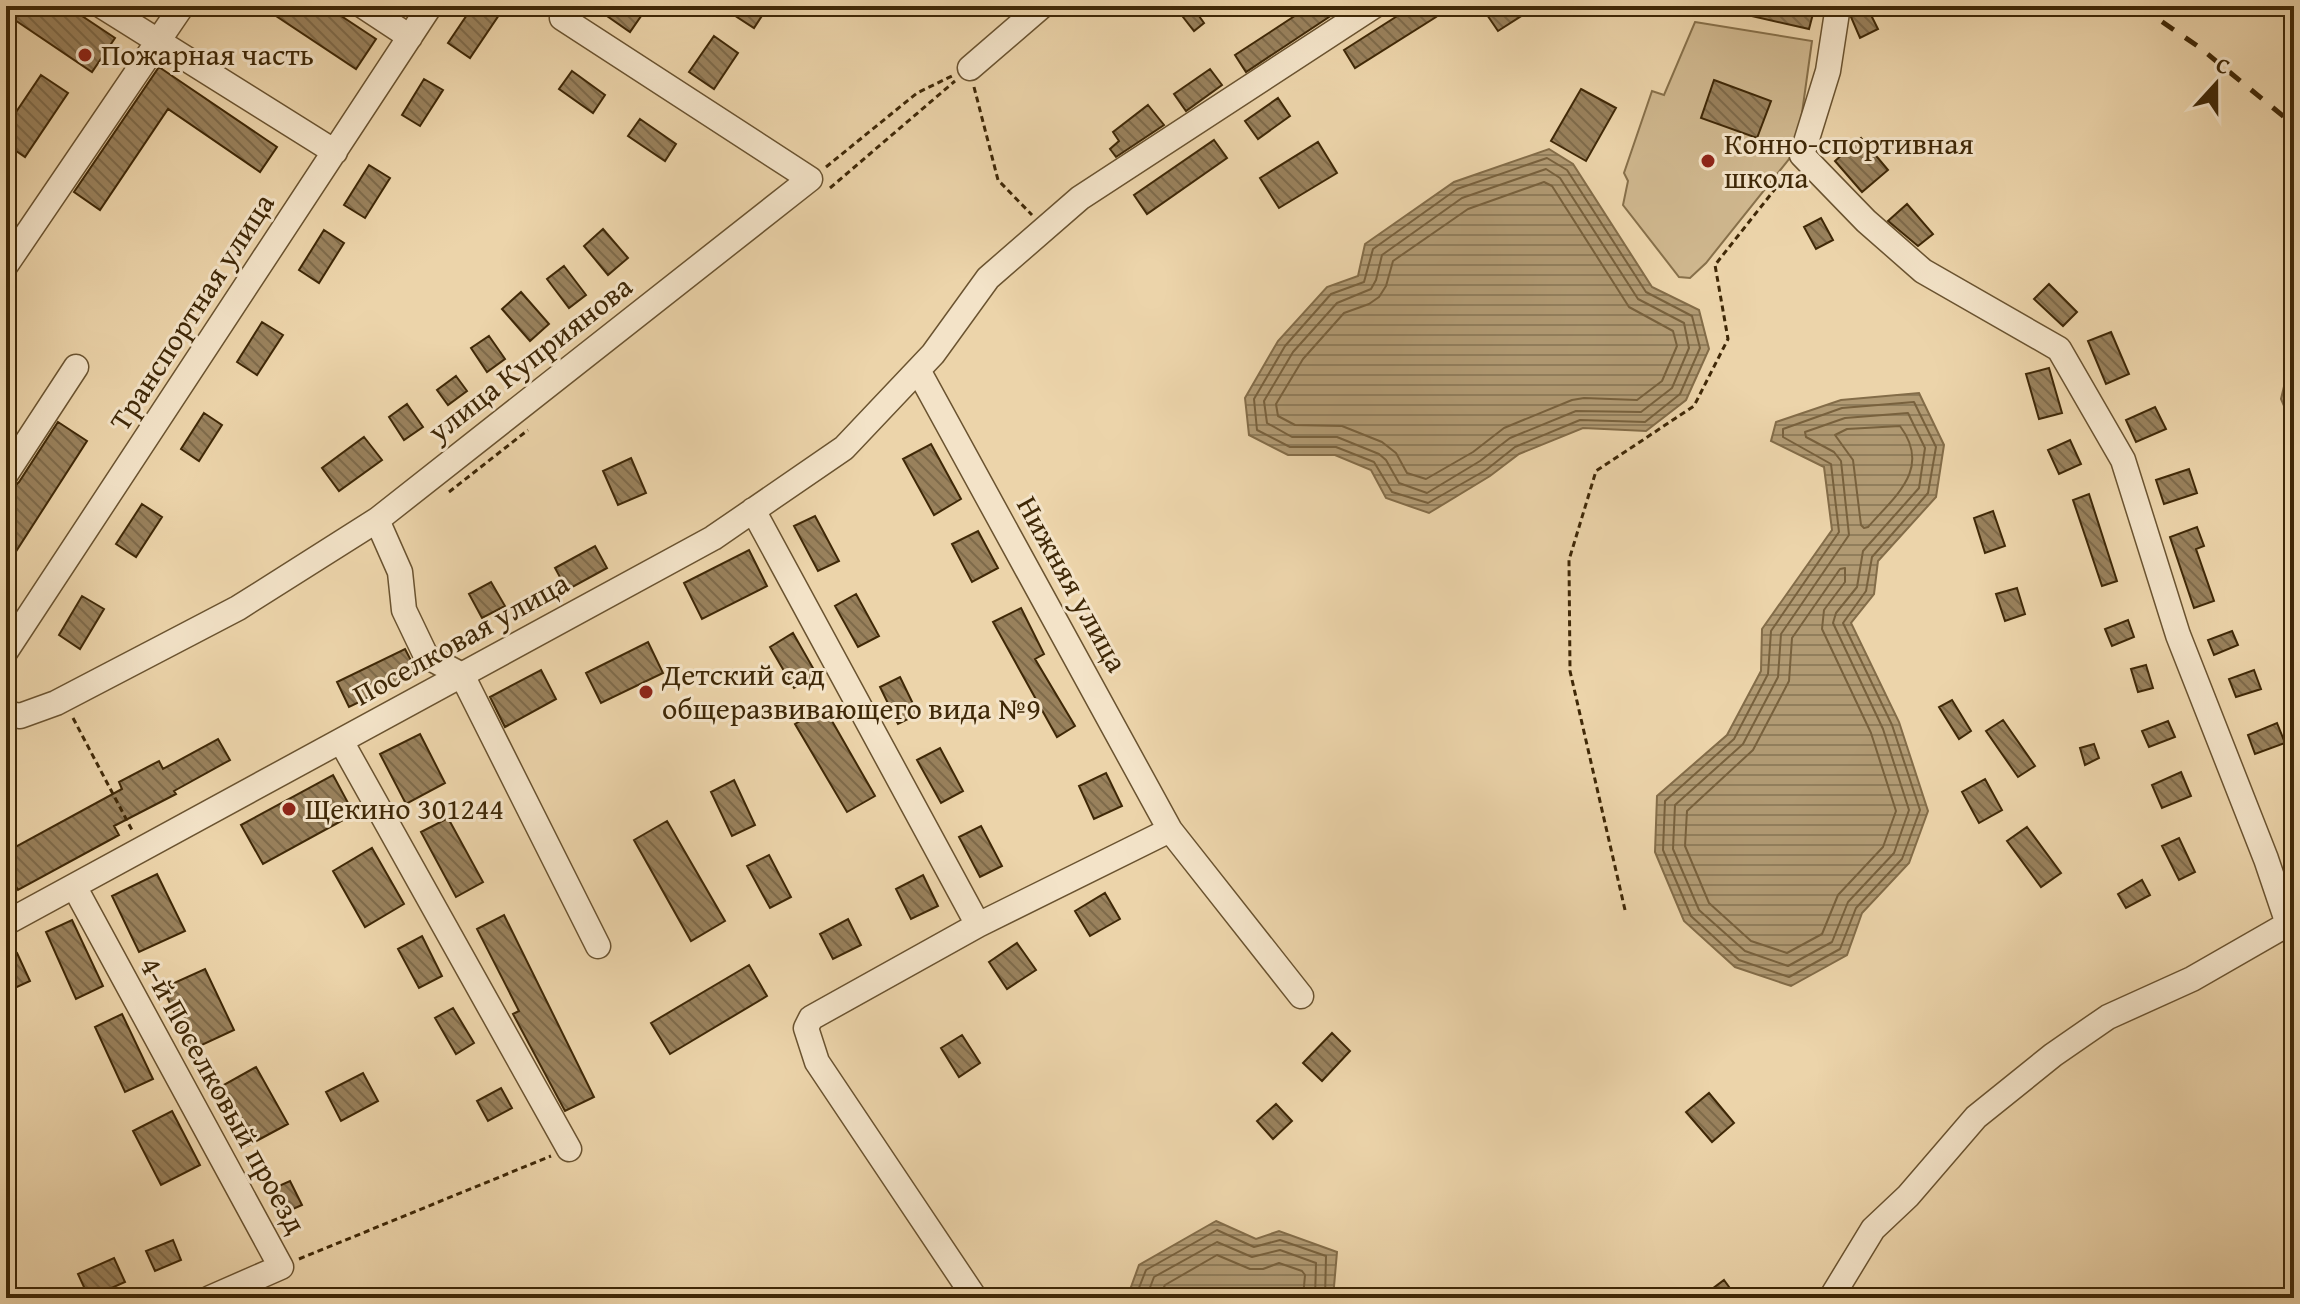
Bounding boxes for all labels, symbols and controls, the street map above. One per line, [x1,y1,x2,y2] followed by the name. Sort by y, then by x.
[101,32,314,76] place label: Пожарная часть
[2176,44,2256,124] north arrow
[76,46,94,64] marker: Пожарная часть
[2212,48,2235,82] text: С
[1724,121,1974,199] place label: Конно-спортивная школа
[1699,152,1717,170] marker: Конно-спортивная школа
[98,183,285,439] street label: Транспортная улица
[417,264,642,453] street label: улица Куприянова
[1006,488,1140,680] street label: Нижняя улица
[344,560,577,716] street label: Поселковая улица
[661,652,1041,730] place label: Детский сад общеразвивающего вида №9
[637,683,655,701] marker: Детский сад общеразвивающего вида №9
[305,786,504,830] place label: Щекино 301244
[280,800,298,818] marker: Щекино 301244
[129,948,318,1241] street label: 4-й Поселковый проезд

